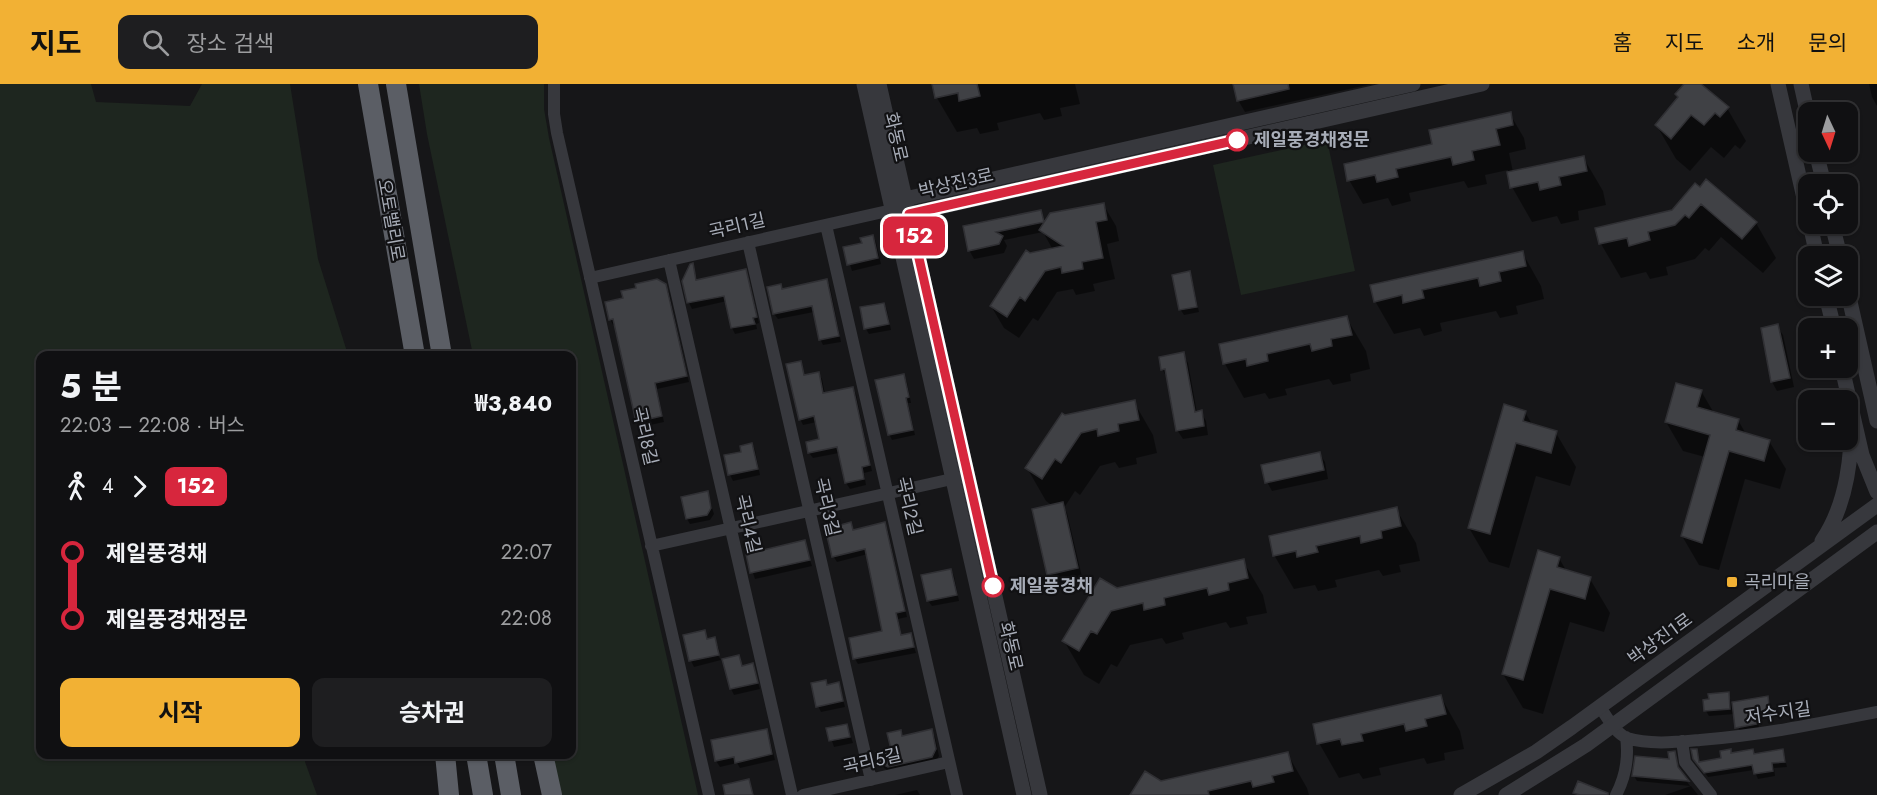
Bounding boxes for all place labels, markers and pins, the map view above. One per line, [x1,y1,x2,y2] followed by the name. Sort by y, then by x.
[1254,127,1370,153] place label: 제일풍경채정문
[1226,129,1248,151] marker: 제일풍경채정문
[1744,569,1810,595] place label: 곡리마을
[1010,573,1093,599] place label: 제일풍경채
[982,575,1004,597] marker: 제일풍경채
[1725,575,1739,589] marker: 곡리마을

